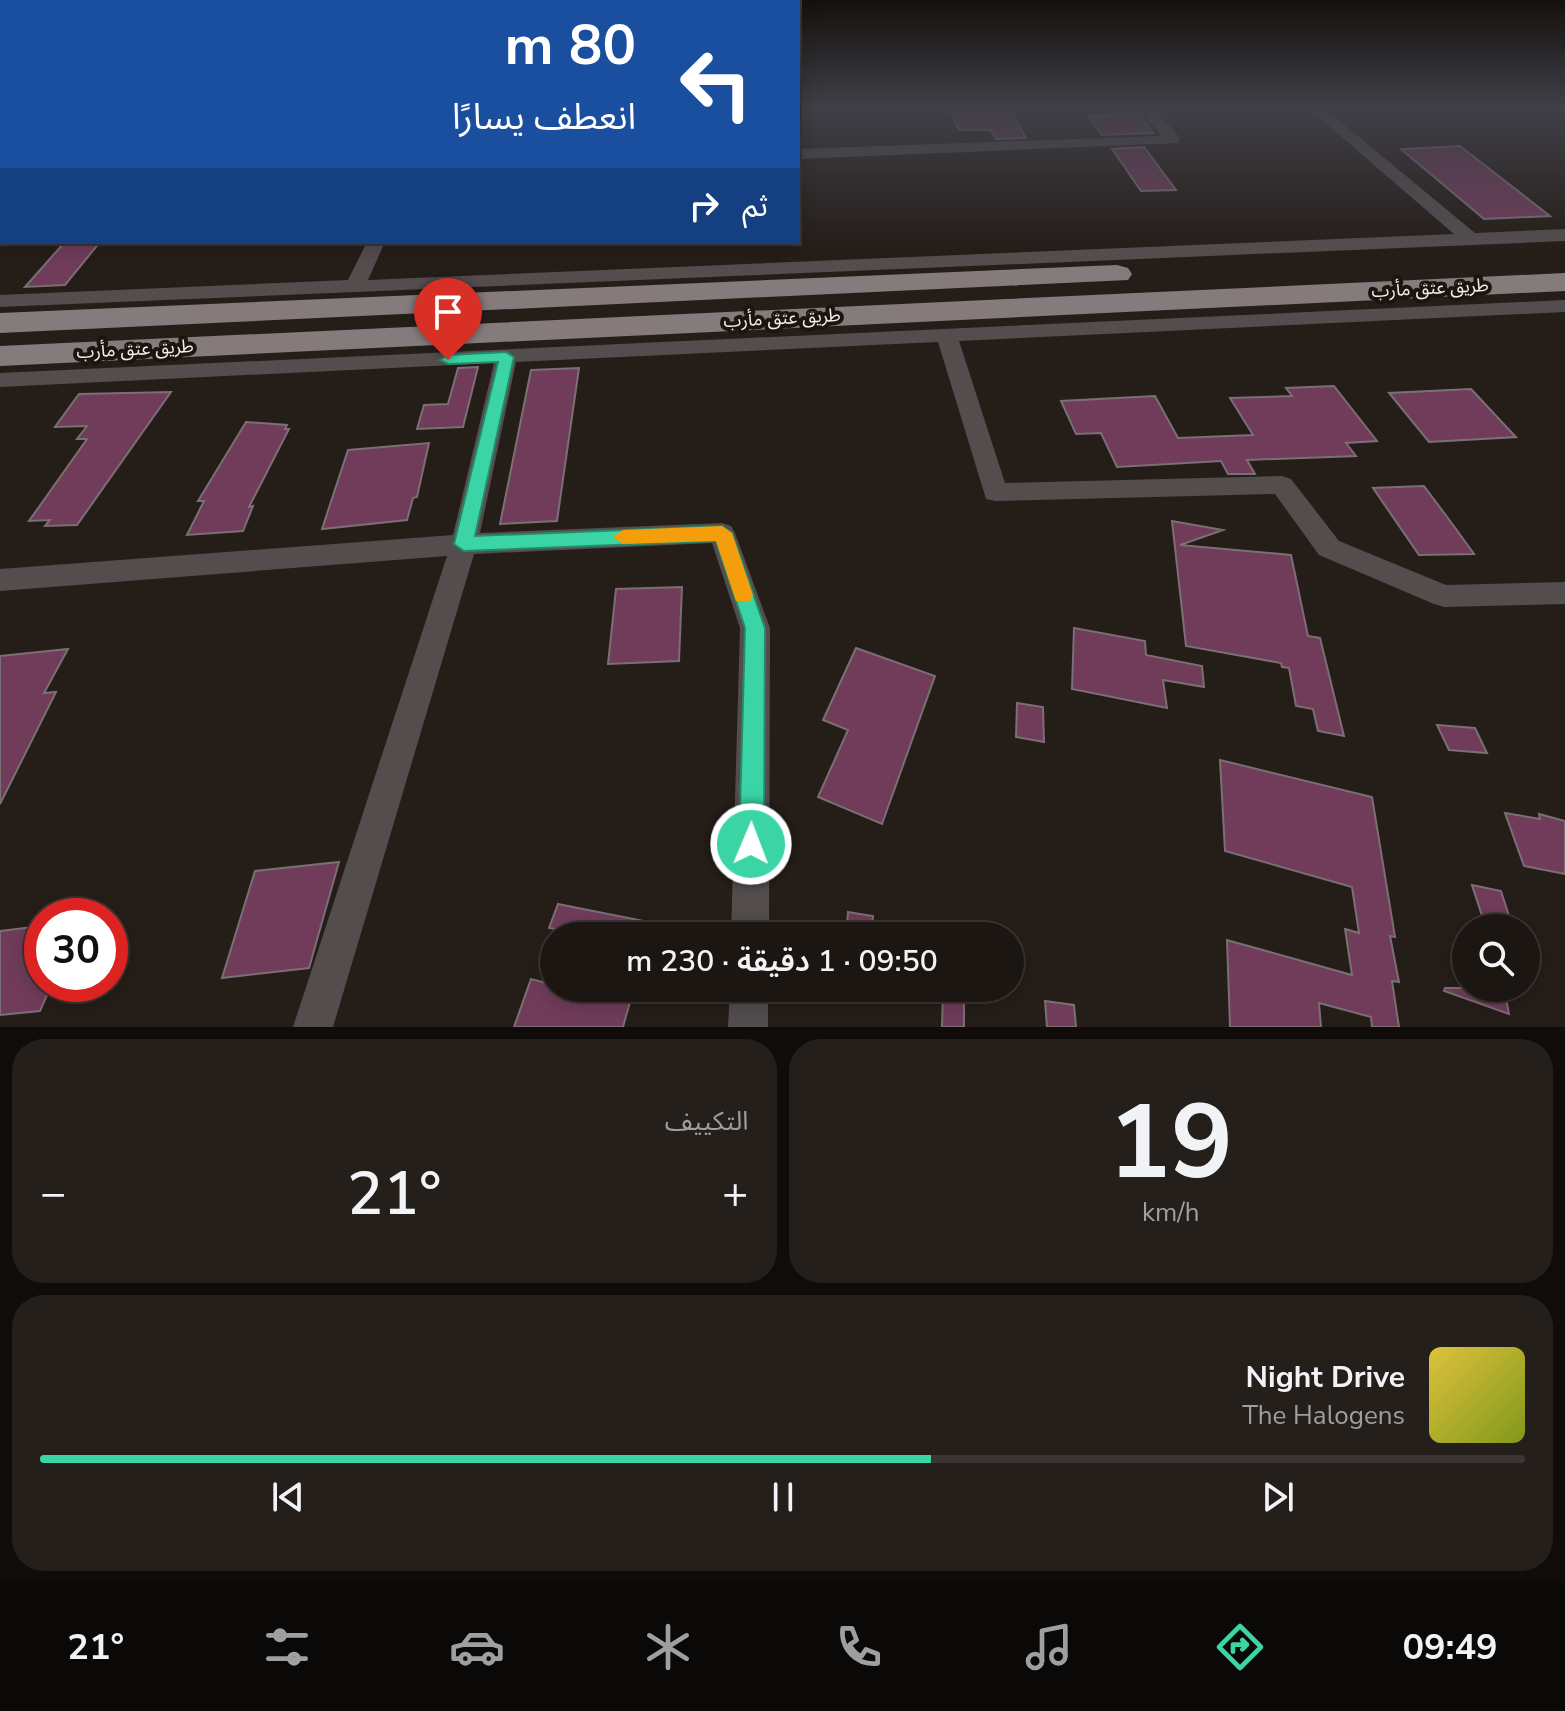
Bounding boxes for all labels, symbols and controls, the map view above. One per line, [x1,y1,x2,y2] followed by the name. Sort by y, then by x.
[505,7,636,84] text: 80 m
[664,32,768,136] icon: left
[452,93,636,142] text: انعطف يسارًا
[682,184,726,228] icon: right
[742,186,768,227] text: ثم
[1371,273,1489,303] street label: طريق عتق مأرب
[414,278,482,360] pin
[426,290,470,334] icon: arrive
[723,303,841,333] street label: طريق عتق مأرب
[76,334,194,364] street label: طريق عتق مأرب
[709,802,793,886] position arrow
[24,898,128,1002] speed limit sign: 30
[1452,914,1540,1002] map controls
[1452,914,1540,1002] button: search
[626,941,938,982] text: 09:50 · 1 دقيقة · 230 m
[1108,1072,1233,1214] text: 19
[665,1104,749,1139] text: التكييف
[347,1153,442,1235] text: 21°
[40,1164,66,1224] text: −
[722,1164,749,1224] text: +
[1142,1195,1199,1230] text: km/h
[1246,1357,1405,1398] text: Night Drive
[1242,1398,1405,1433] text: The Halogens
[266,1475,310,1519] icon: previous
[761,1475,805,1519] icon: pause
[1256,1475,1300,1519] icon: next
[259,1619,315,1675] icon: filters
[449,1619,505,1675] icon: car
[640,1619,696,1675] icon: climate
[831,1619,887,1675] icon: phone
[1021,1619,1077,1675] icon: music
[1212,1619,1268,1675] icon: directions
[67,1623,124,1672] text: 21°
[1402,1623,1498,1672] text: 09:49

